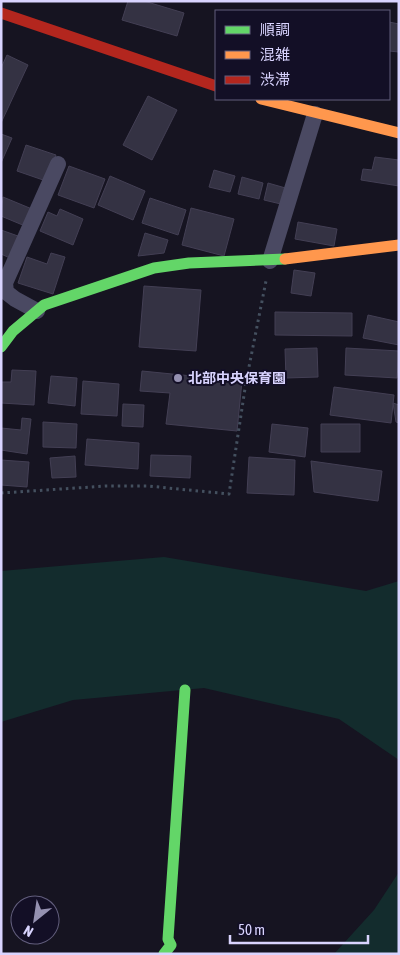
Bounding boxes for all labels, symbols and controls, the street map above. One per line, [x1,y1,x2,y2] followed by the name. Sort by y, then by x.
[215,10,390,100] legend
[260,21,290,38] text: 順調
[260,46,290,63] text: 混雑
[260,71,290,88] text: 渋滞
[188,370,286,386] place label: 北部中央保育園
[172,372,184,384] marker: 北部中央保育園
[10,895,60,945] north arrow
[230,912,368,944] scale bar
[238,921,265,938] text: 50 m
[21,922,36,940] text: N

